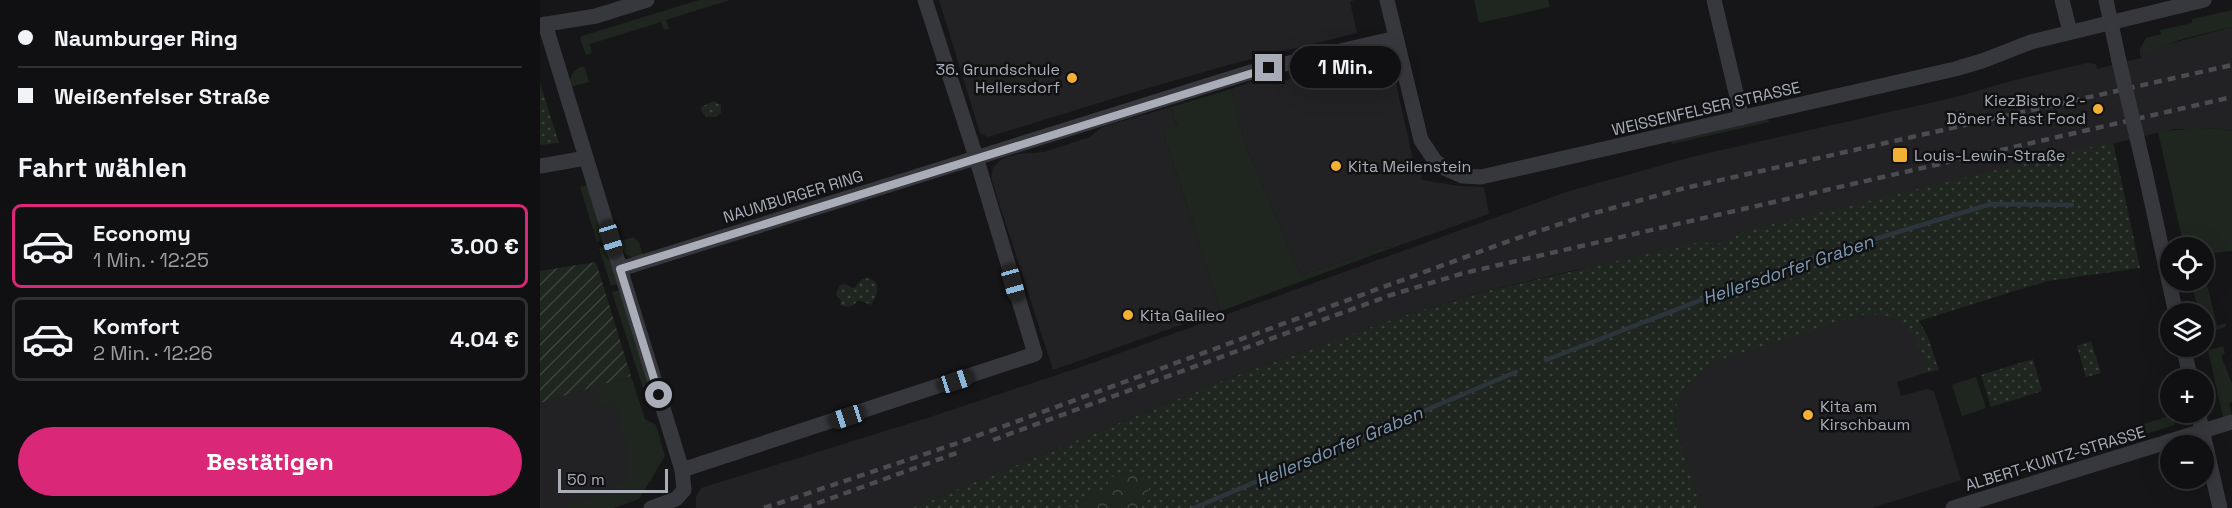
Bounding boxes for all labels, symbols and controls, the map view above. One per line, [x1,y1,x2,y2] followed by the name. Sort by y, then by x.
[54,24,238,52] text: Naumburger Ring
[1290,47,1401,89] callout: 1 Min.
[1255,54,1282,81] route end
[1318,54,1373,80] text: 1 Min.
[936,59,1060,98] place label: 36. Grundschule Hellersdorf
[1065,71,1079,85] marker: 36. Grundschule Hellersdorf
[1610,77,1803,140] street label: WEISSENFELSER STRASSE
[54,82,270,110] text: Weißenfelser Straße
[1946,90,2086,129] place label: KiezBistro 2 - Döner & Fast Food
[2091,102,2105,116] marker: KiezBistro 2 - Döner & Fast Food
[1914,145,2065,166] place label: Louis-Lewin-Straße
[1891,146,1909,164] marker: Louis-Lewin-Straße
[18,150,187,185] text: Fahrt wählen
[1348,156,1471,177] place label: Kita Meilenstein
[1329,159,1343,173] marker: Kita Meilenstein
[721,165,866,228] street label: NAUMBURGER RING
[21,219,75,273] icon: car
[93,219,191,247] text: Economy
[597,219,625,259] car
[1699,229,1877,310] water label: Hellersdorfer Graben
[450,232,519,260] text: 3.00 €
[2160,237,2214,489] map controls
[2160,237,2214,291] button: locate
[93,247,209,273] text: 1 Min. · 12:25
[999,263,1027,303] car
[2160,303,2214,357] button: layers
[1140,305,1225,326] place label: Kita Galileo
[1121,308,1135,322] marker: Kita Galileo
[21,312,75,366] icon: car
[93,312,180,340] text: Komfort
[450,325,519,353] text: 4.04 €
[93,340,213,366] text: 2 Min. · 12:26
[936,367,976,395] car
[2160,369,2214,423] button: +
[645,381,672,408] route start
[1820,396,1910,435] place label: Kita am Kirschbaum
[1252,401,1427,492] water label: Hellersdorfer Graben
[827,403,867,431] car
[1801,408,1815,422] marker: Kita am Kirschbaum
[1963,421,2148,496] street label: ALBERT-KUNTZ-STRASSE
[18,427,522,496] button: Bestätigen
[2160,435,2214,489] button: −
[558,466,668,494] scale bar
[567,469,605,490] text: 50 m

